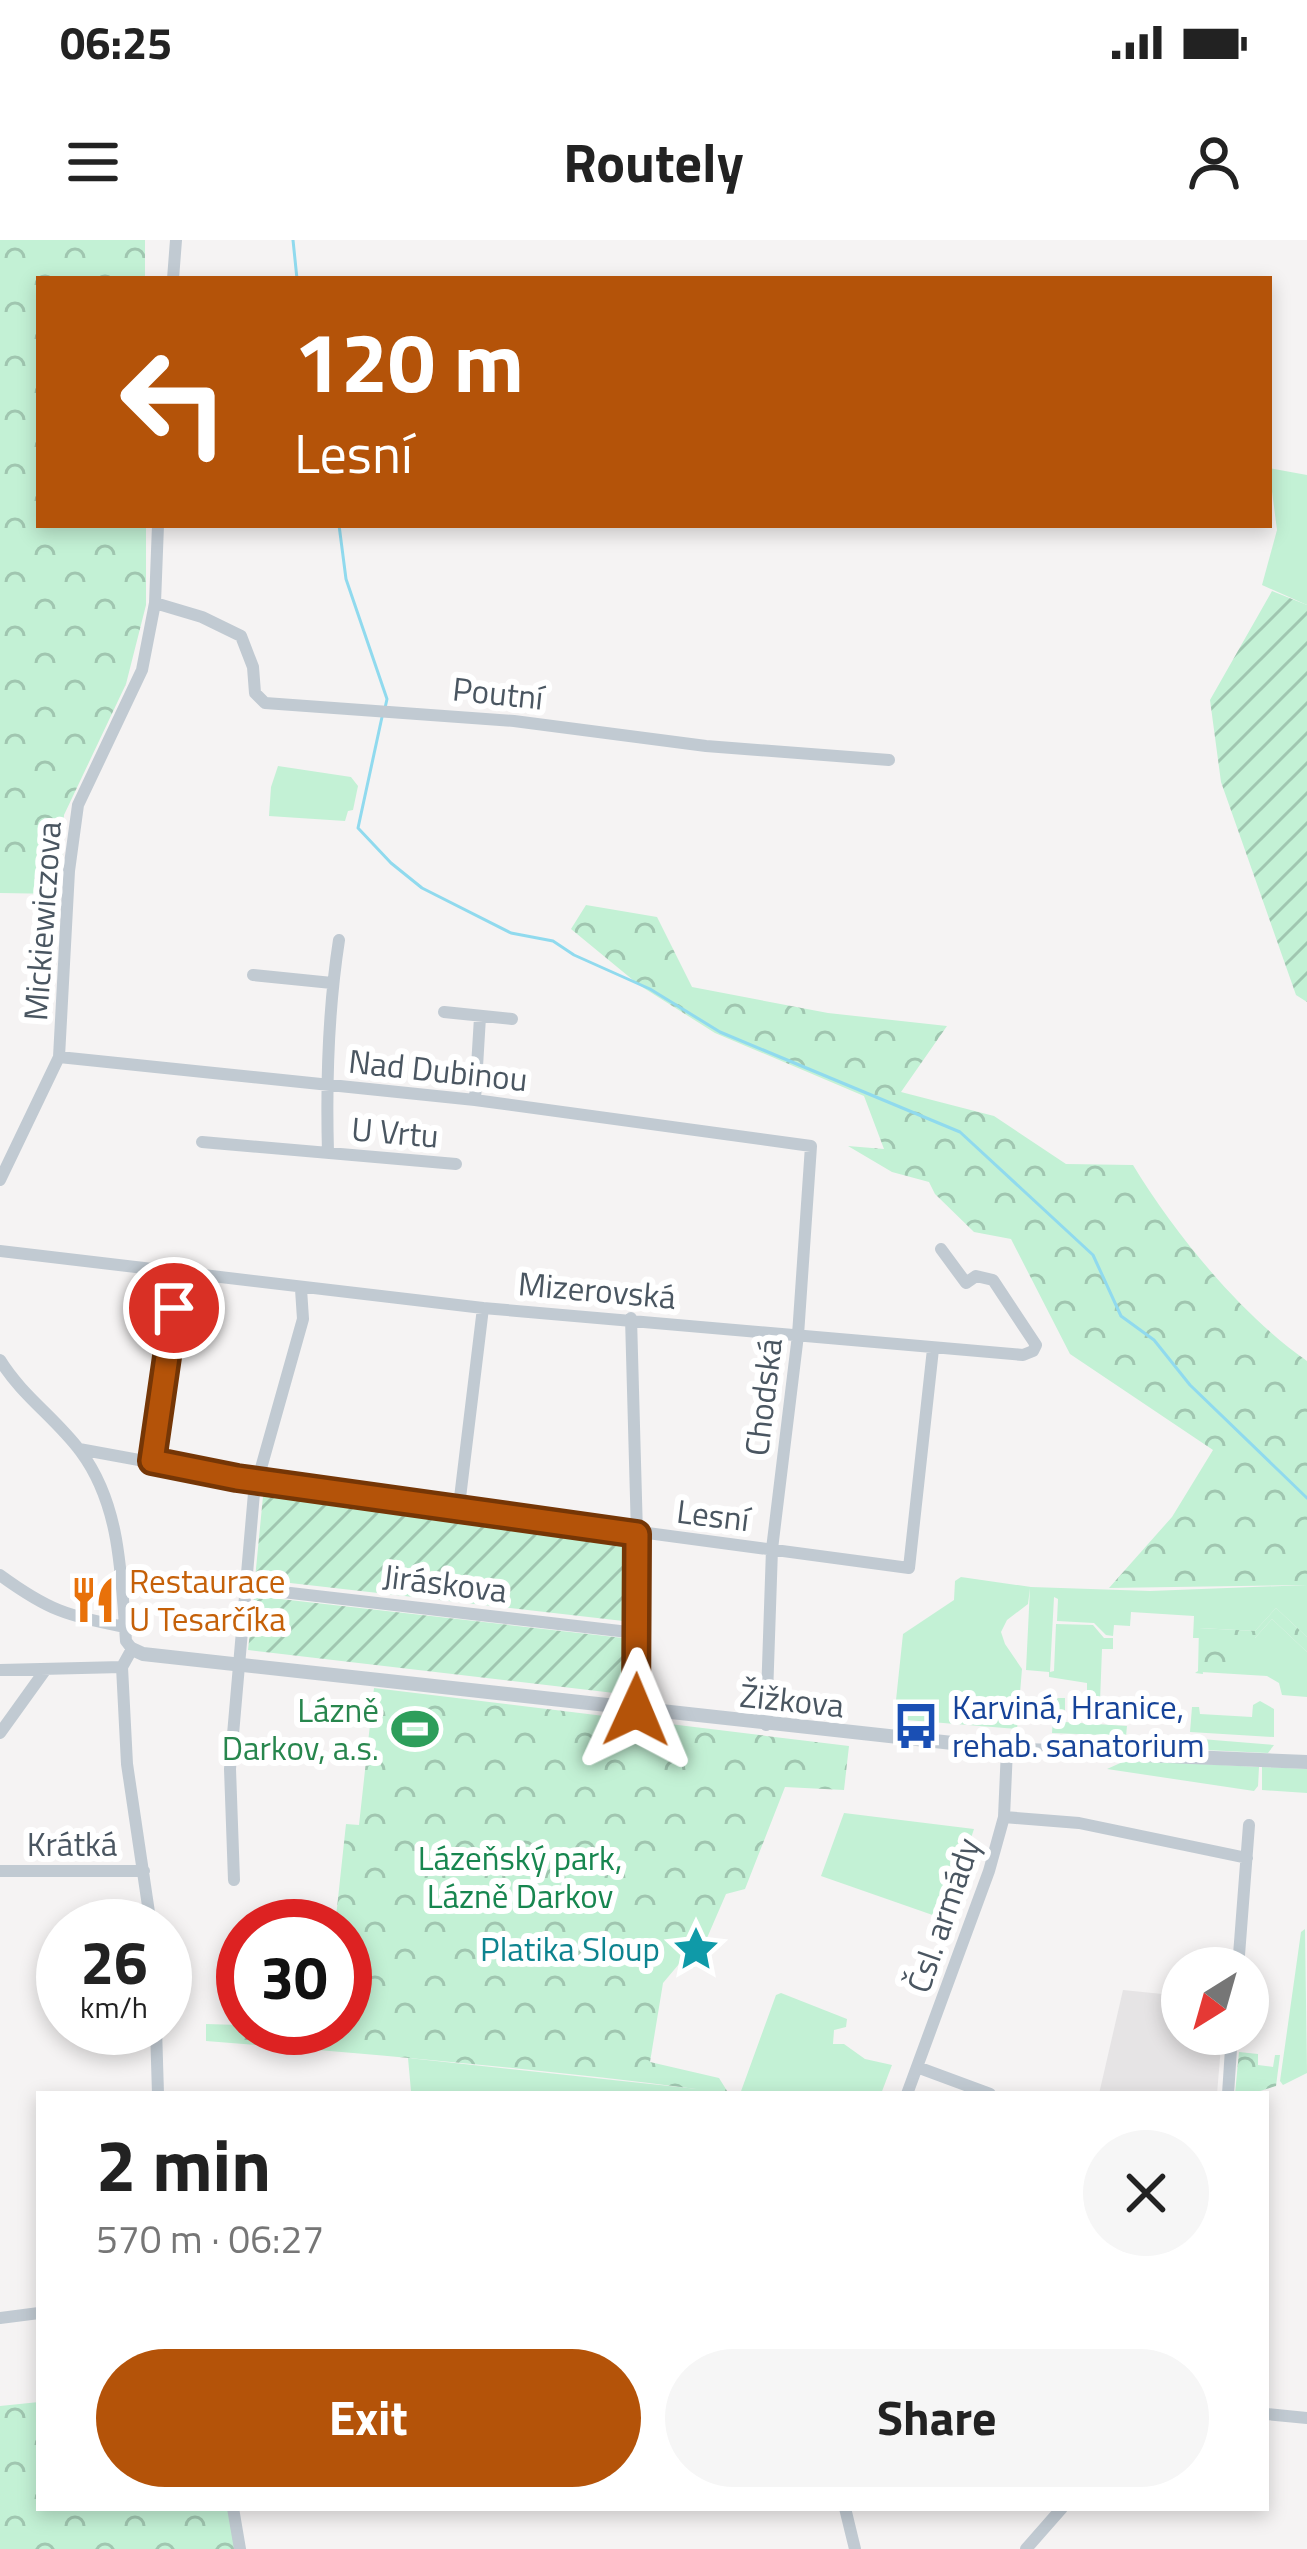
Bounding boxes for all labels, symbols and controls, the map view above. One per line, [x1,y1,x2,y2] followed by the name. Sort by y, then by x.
[60,8,172,76] text: 06:25
[563,121,744,203] text: Routely
[60,129,126,195] icon: menu
[1181,129,1247,195] icon: person
[294,297,524,425] text: 120 m
[96,324,252,480] icon: left
[294,412,413,494] text: Lesní
[450,663,549,723] street label: Poutní
[10,820,74,1022] street label: Mickiewiczova
[346,1036,530,1104] street label: Nad Dubinou
[349,1103,441,1161] street label: U Vrtu
[123,1257,225,1359] pin
[516,1258,678,1322] street label: Mizerovská
[141,1275,207,1341] icon: arrive
[731,1335,795,1459] street label: Chodská
[674,1486,755,1545] street label: Lesní
[380,1551,510,1615] street label: Jiráskova
[129,1556,286,1644] place label: Restaurace U Tesarčíka
[68,1575,118,1625] restaurant icon: Restaurace U Tesarčíka
[573,1647,699,1773] position arrow
[737,1670,847,1730] street label: Žižkova
[952,1682,1205,1770] place label: Karviná, Hranice, rehab. sanatorium
[222,1685,379,1773] place label: Lázně Darkov, a.s.
[891,1701,941,1751] bus stop icon: Karviná, Hranice, rehab. sanatorium
[390,1704,440,1754] sports icon: Lázně Darkov, a.s.
[27,1819,117,1869] street label: Krátká
[893,1831,993,1999] street label: Čsl. armády
[418,1833,622,1921] park label: Lázeňský park, Lázně Darkov
[216,1899,372,2055] speed limit sign: 30
[80,1916,148,2007] text: 26
[480,1924,660,1974] place label: Platika Sloup
[671,1924,721,1974] place icon: Platika Sloup
[1161,1947,1269,2055] north arrow
[1161,1947,1269,2055] map controls
[80,1984,148,2030] text: km/h
[96,2109,271,2219] text: 2 min
[1083,2130,1209,2256] button: close
[96,2209,324,2268] text: 570 m · 06:27
[96,2349,641,2487] button: Exit
[665,2349,1209,2487] button: Share

